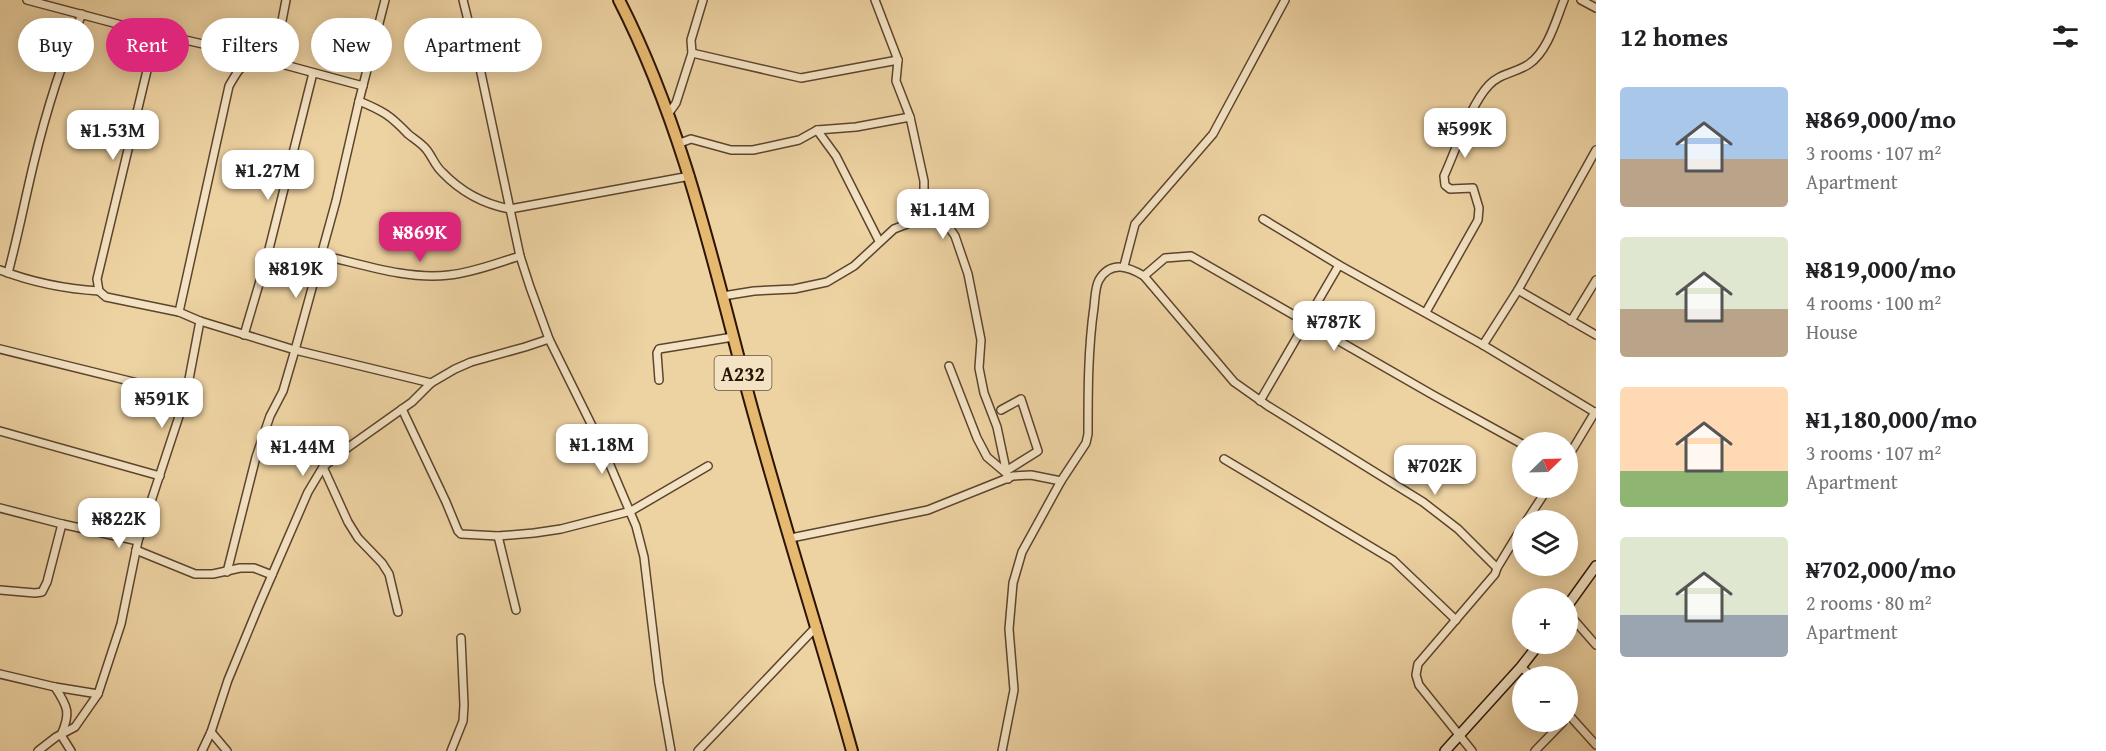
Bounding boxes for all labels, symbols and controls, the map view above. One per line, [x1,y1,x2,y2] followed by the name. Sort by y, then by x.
[1620,17,1728,56] text: 12 homes
[18,18,94,72] chip: Buy
[106,18,189,72] chip: Rent
[201,18,299,72] chip: Filters
[311,18,392,72] chip: New
[404,18,542,72] chip: Apartment
[2049,20,2082,53] icon: filters
[1806,99,1956,138] text: ₦869,000/mo
[1423,108,1507,159] pin: ₦599K
[64,110,162,161] pin: ₦1.53M
[1668,111,1740,183] icon: home
[1438,113,1492,142] text: ₦599K
[81,115,145,144] text: ₦1.53M
[1806,138,1941,167] text: 3 rooms · 107 m²
[219,150,317,201] pin: ₦1.27M
[236,155,300,184] text: ₦1.27M
[1806,167,1898,196] text: Apartment
[894,189,992,240] pin: ₦1.14M
[911,194,975,223] text: ₦1.14M
[378,212,462,263] pin: ₦869K
[393,217,447,246] text: ₦869K
[254,248,338,299] pin: ₦819K
[1806,249,1956,288] text: ₦819,000/mo
[269,253,323,282] text: ₦819K
[1668,261,1740,333] icon: home
[1806,288,1941,317] text: 4 rooms · 100 m²
[1292,301,1376,352] pin: ₦787K
[1307,306,1361,335] text: ₦787K
[1806,317,1858,346] text: House
[714,356,771,390] road number: A232
[120,378,204,429] pin: ₦591K
[135,383,189,412] text: ₦591K
[1806,399,1977,438] text: ₦1,180,000/mo
[1668,411,1740,483] icon: home
[553,424,651,475] pin: ₦1.18M
[254,426,352,477] pin: ₦1.44M
[570,429,634,458] text: ₦1.18M
[271,431,335,460] text: ₦1.44M
[1512,432,1578,498] north arrow
[1512,432,1578,732] map controls
[1806,438,1941,467] text: 3 rooms · 107 m²
[1393,445,1477,496] pin: ₦702K
[1408,450,1462,479] text: ₦702K
[1806,467,1898,496] text: Apartment
[77,498,161,549] pin: ₦822K
[92,503,146,532] text: ₦822K
[1512,510,1578,576] button: layers
[1806,549,1956,588] text: ₦702,000/mo
[1668,561,1740,633] icon: home
[1512,588,1578,654] button: +
[1806,588,1932,617] text: 2 rooms · 80 m²
[1806,617,1898,646] text: Apartment
[1512,666,1578,732] button: −

